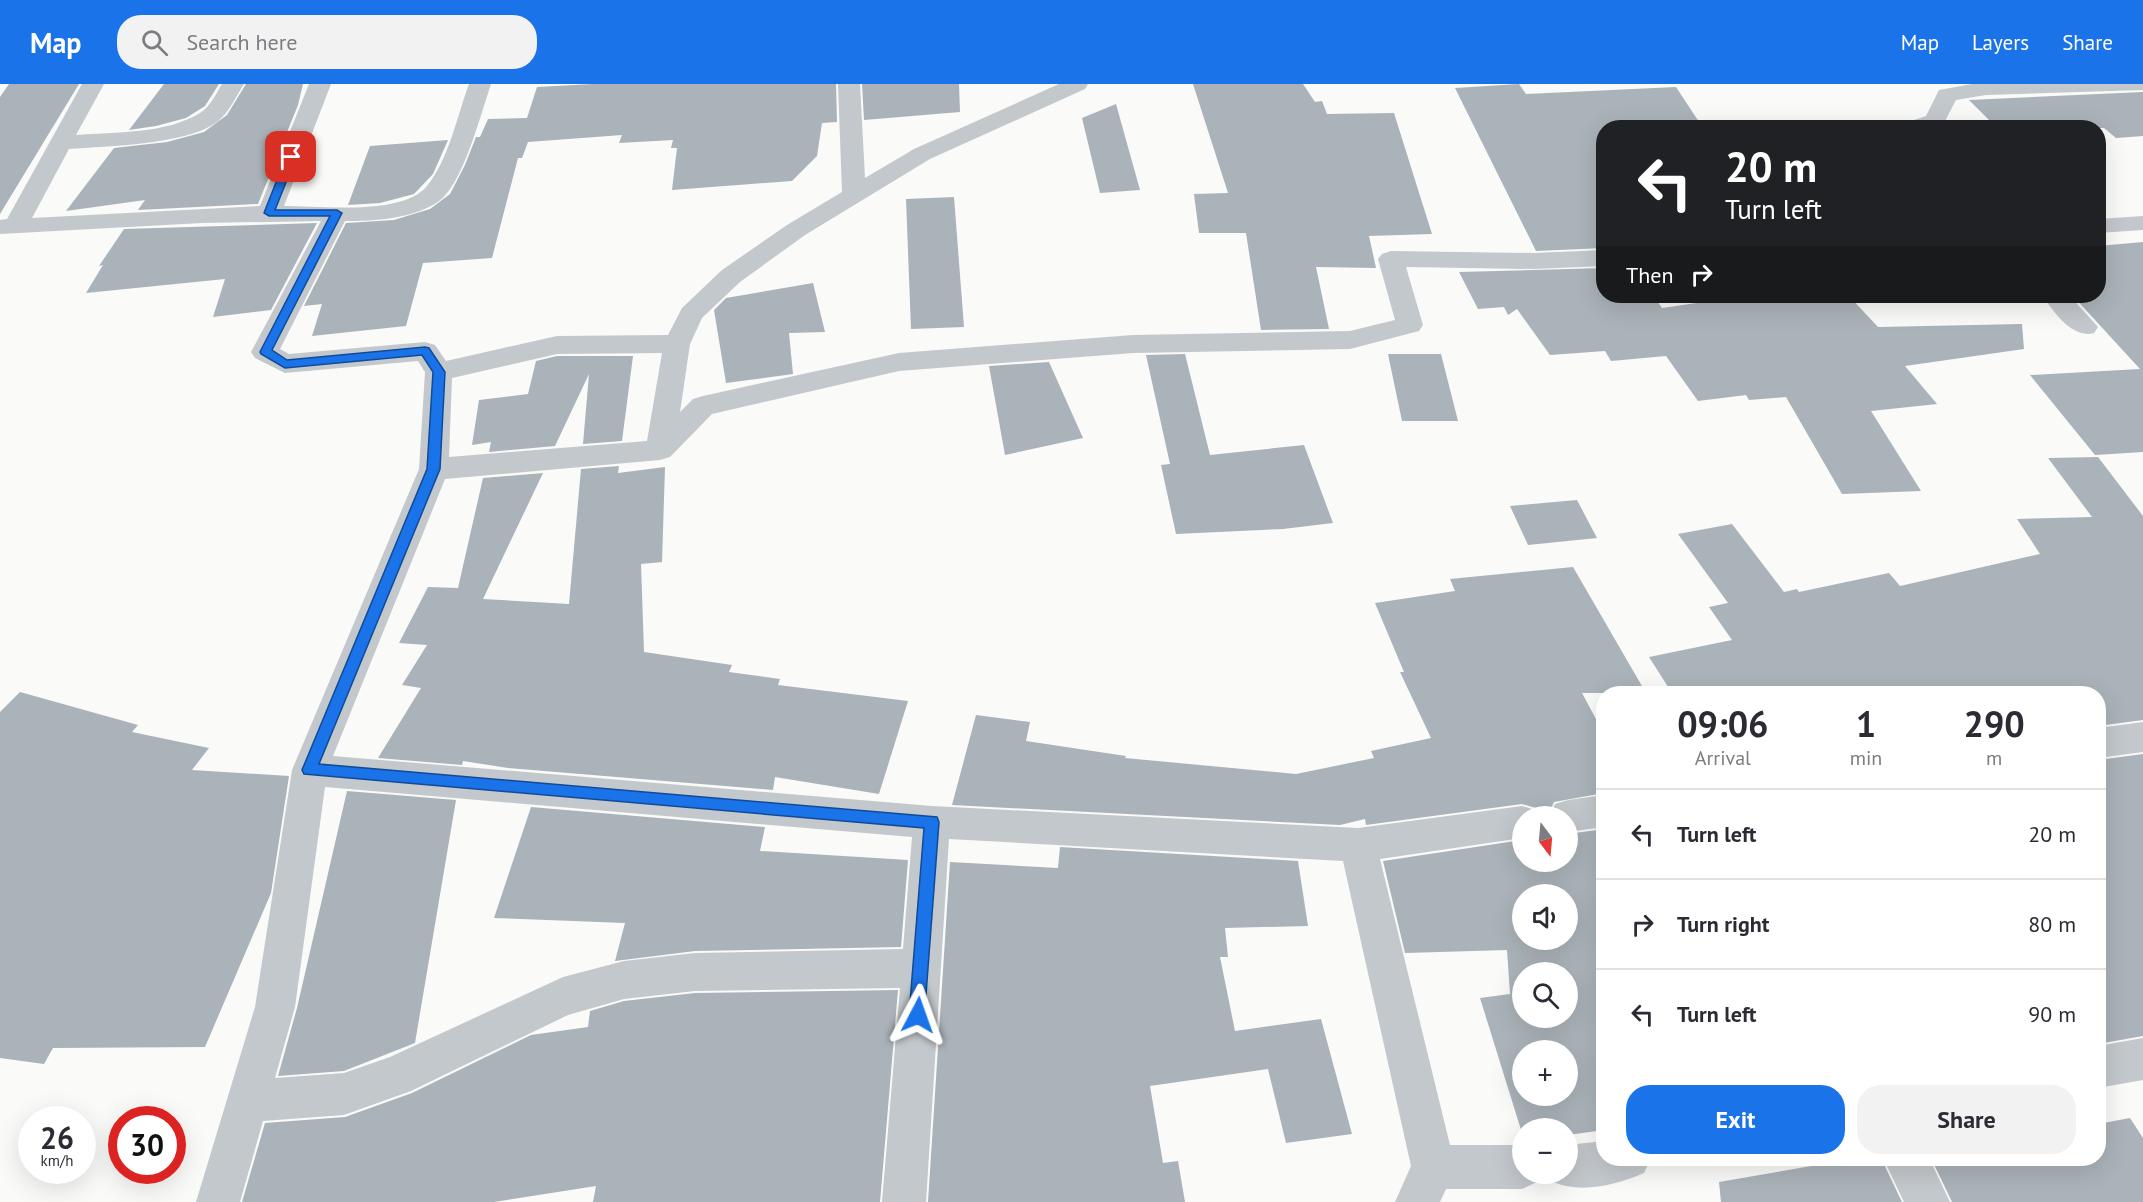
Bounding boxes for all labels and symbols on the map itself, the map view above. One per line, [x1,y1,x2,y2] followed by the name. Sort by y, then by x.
[265,131,316,182] pin
[1512,806,1578,872] north arrow
[886,983,950,1047] position arrow
[108,1106,186,1184] speed limit sign: 30

